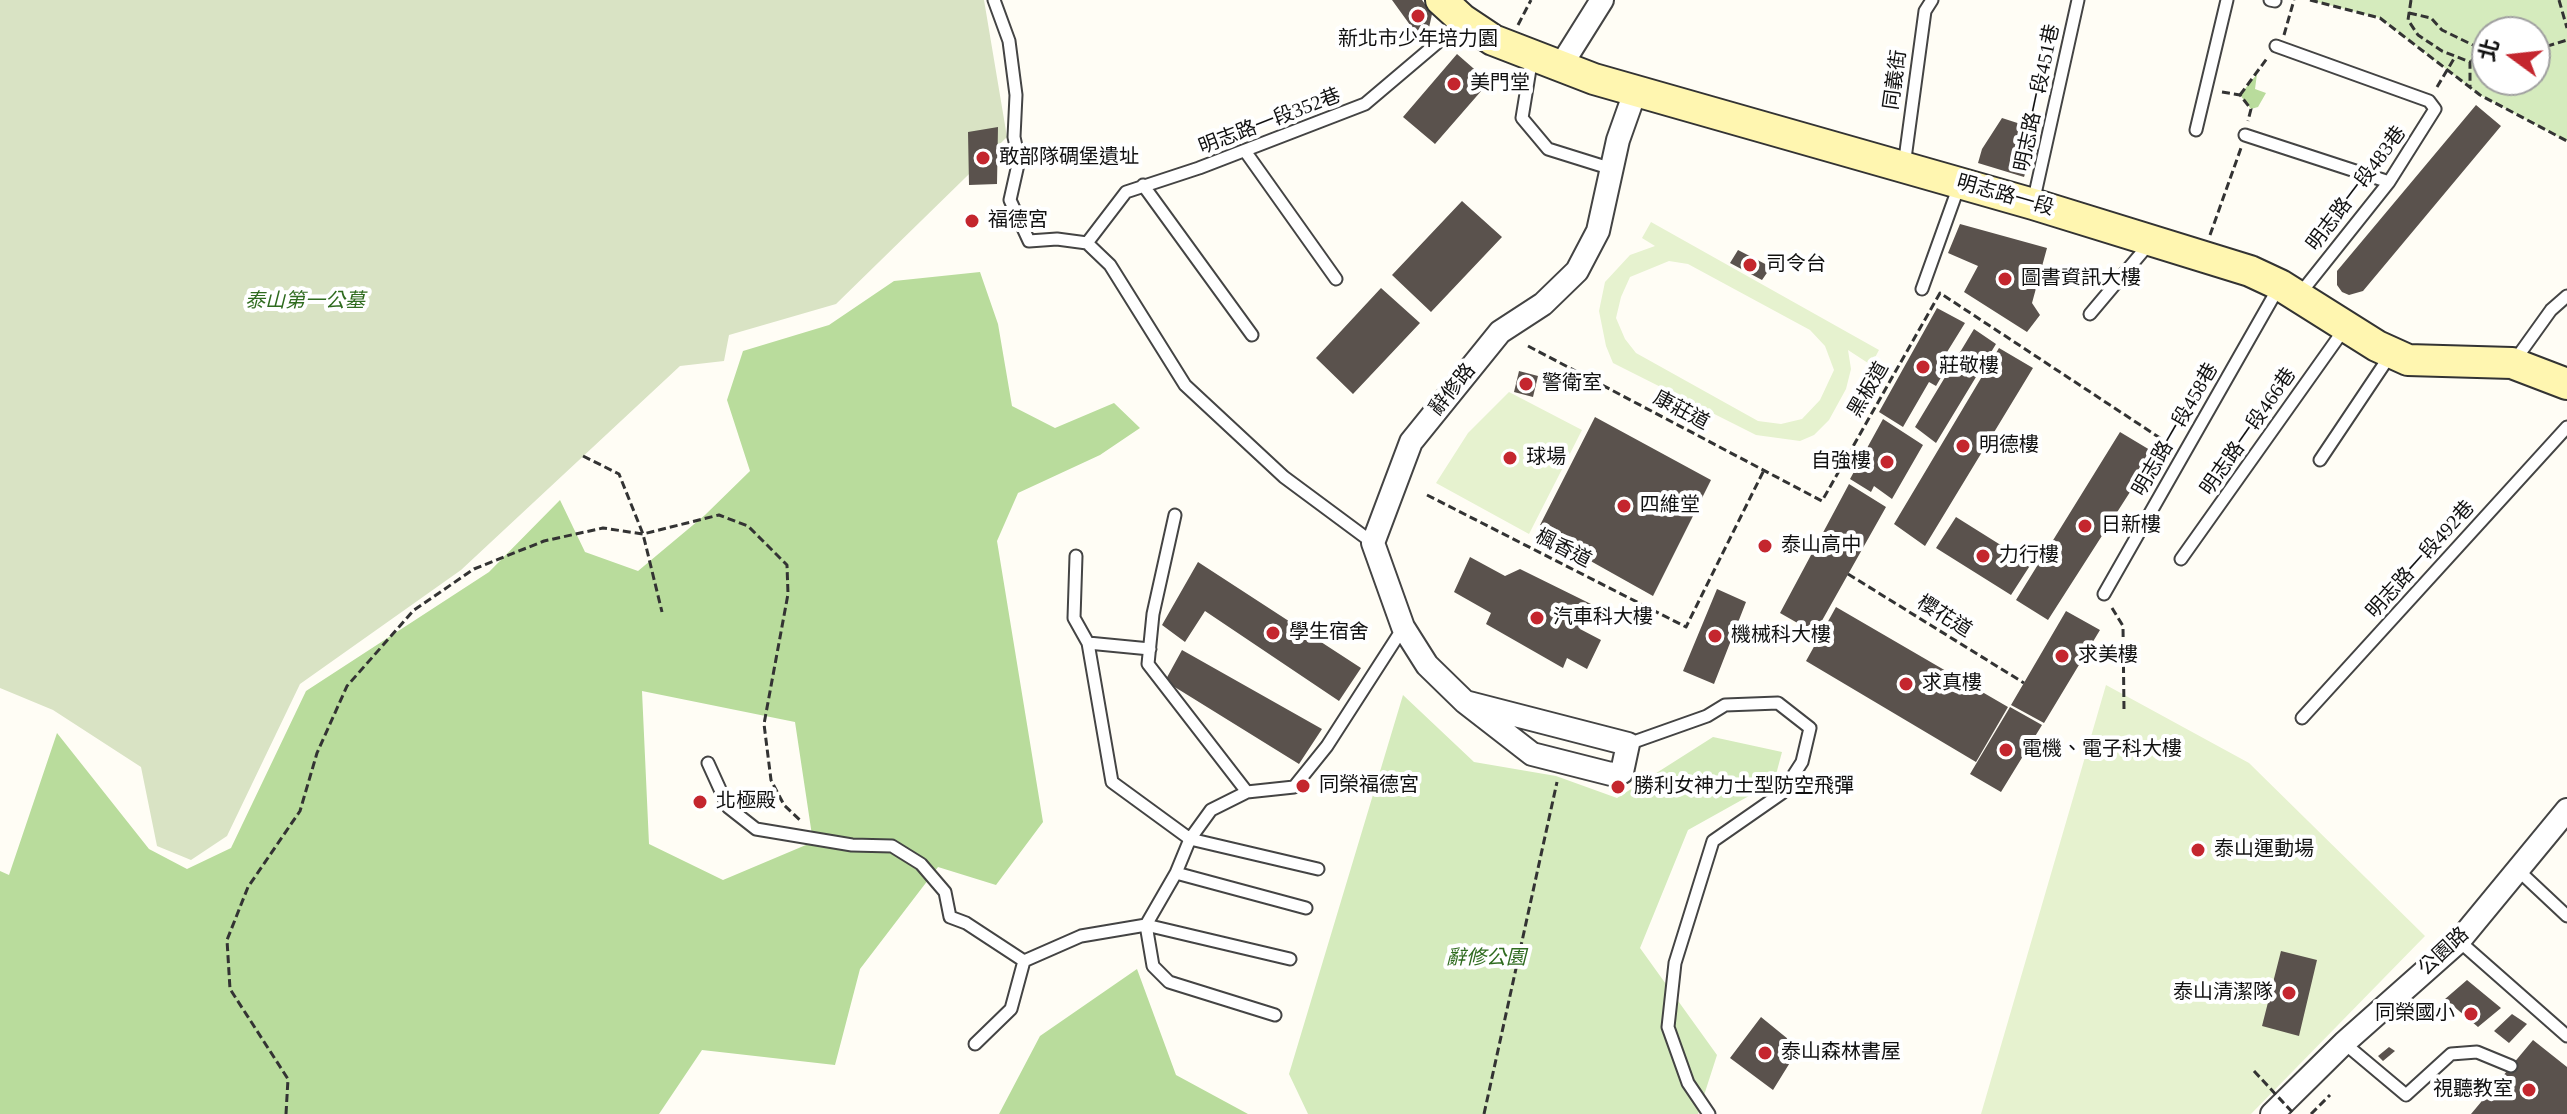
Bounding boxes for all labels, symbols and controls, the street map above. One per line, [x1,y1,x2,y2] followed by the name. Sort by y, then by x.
[1409,7,1427,25] marker: 新北市少年培力園
[2471,16,2551,96] north arrow
[2011,22,2065,174] street label: 明志路一段451巷
[1338,28,1498,52] place label: 新北市少年培力園
[2474,36,2504,64] text: 北
[1880,49,1912,111] street label: 同義街
[1470,72,1530,96] place label: 美門堂
[1445,75,1463,93] marker: 美門堂
[1196,84,1344,160] street label: 明志路一段352巷
[2302,122,2412,256] street label: 明志路一段483巷
[999,146,1139,170] place label: 敢部隊碉堡遺址
[974,149,992,167] marker: 敢部隊碉堡遺址
[1954,171,2056,221] street label: 明志路一段
[988,209,1048,233] place label: 福德宮
[963,212,981,230] marker: 福德宮
[1766,253,1826,277] place label: 司令台
[1741,256,1759,274] marker: 司令台
[2021,267,2141,291] place label: 圖書資訊大樓
[1996,270,2014,288] marker: 圖書資訊大樓
[245,290,365,314] park label: 泰山第一公墓
[1939,355,1999,379] place label: 莊敬樓
[1844,358,1894,422] street label: 黑板道
[1914,358,1932,376] marker: 莊敬樓
[1425,359,1481,421] street label: 辭修路
[2128,359,2224,501] street label: 明志路一段458巷
[2196,364,2302,500] street label: 明志路一段466巷
[1542,372,1602,396] place label: 警衛室
[1517,375,1535,393] marker: 警衛室
[1649,386,1713,436] street label: 康莊道
[1979,434,2039,458] place label: 明德樓
[1954,437,1972,455] marker: 明德樓
[1526,446,1566,470] place label: 球場
[1501,449,1519,467] marker: 球場
[1811,450,1871,474] place label: 自強樓
[1878,453,1896,471] marker: 自強樓
[1640,494,1700,518] place label: 四維堂
[2362,496,2480,624] street label: 明志路一段492巷
[1615,497,1633,515] marker: 四維堂
[2101,514,2161,538] place label: 日新樓
[2076,517,2094,535] marker: 日新樓
[1531,525,1595,573] street label: 楓香道
[1781,534,1861,558] place label: 泰山高中
[1756,537,1774,555] marker: 泰山高中
[1999,544,2059,568] place label: 力行樓
[1974,547,1992,565] marker: 力行樓
[1912,591,1976,643] street label: 櫻花道
[1553,606,1653,630] place label: 汽車科大樓
[1528,609,1546,627] marker: 汽車科大樓
[1289,621,1369,645] place label: 學生宿舍
[1264,624,1282,642] marker: 學生宿舍
[1731,624,1831,648] place label: 機械科大樓
[1706,627,1724,645] marker: 機械科大樓
[2078,644,2138,668] place label: 求美樓
[2053,647,2071,665] marker: 求美樓
[1922,672,1982,696] place label: 求真樓
[1897,675,1915,693] marker: 求真樓
[2022,738,2182,762] place label: 電機、電子科大樓
[1997,741,2015,759] marker: 電機、電子科大樓
[1319,774,1419,798] place label: 同榮福德宮
[1634,775,1854,799] place label: 勝利女神力士型防空飛彈
[1294,777,1312,795] marker: 同榮福德宮
[1609,778,1627,796] marker: 勝利女神力士型防空飛彈
[716,790,776,814] place label: 北極殿
[691,793,709,811] marker: 北極殿
[2214,838,2314,862] place label: 泰山運動場
[2189,841,2207,859] marker: 泰山運動場
[2414,923,2474,981] street label: 公園路
[1446,947,1526,971] park label: 辭修公園
[2173,981,2273,1005] place label: 泰山清潔隊
[2280,984,2298,1002] marker: 泰山清潔隊
[2375,1002,2455,1026] place label: 同榮國小
[2462,1005,2480,1023] marker: 同榮國小
[1781,1041,1901,1065] place label: 泰山森林書屋
[1756,1044,1774,1062] marker: 泰山森林書屋
[2433,1078,2513,1102] place label: 視聽教室
[2520,1081,2538,1099] marker: 視聽教室

